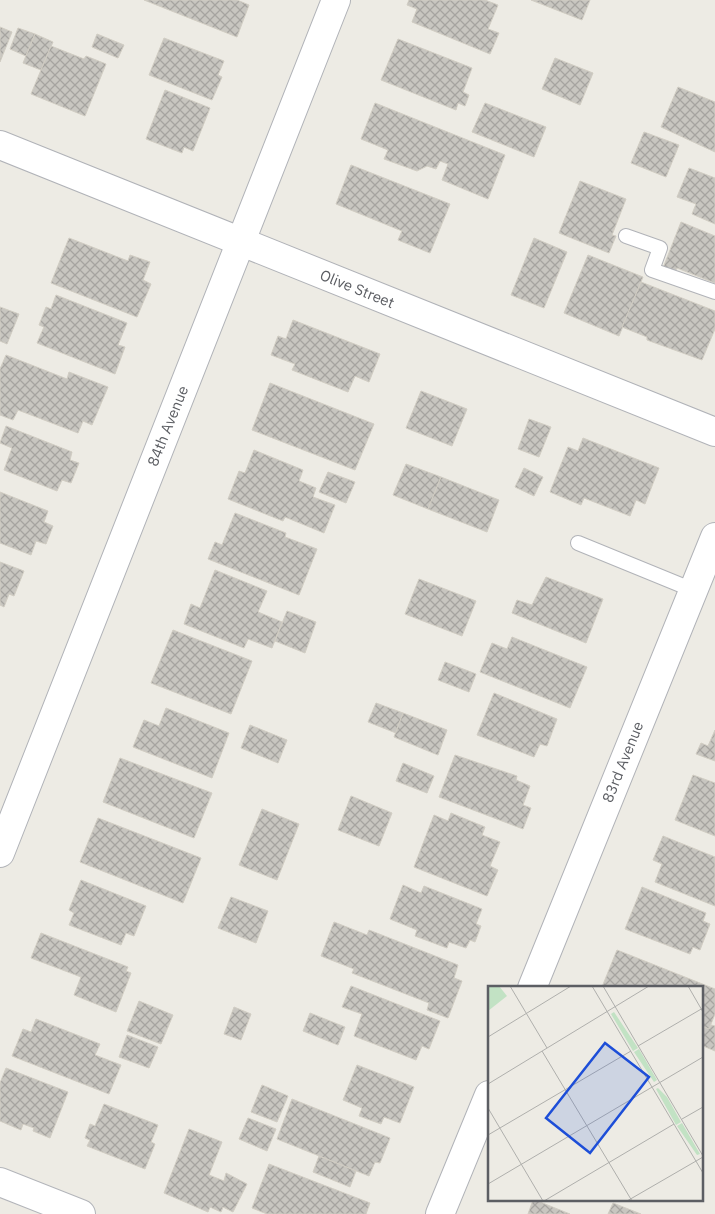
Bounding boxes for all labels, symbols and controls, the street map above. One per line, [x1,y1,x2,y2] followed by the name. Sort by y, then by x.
[317,265,397,312] street label: Olive Street
[143,383,192,469] street label: 84th Avenue
[598,719,647,805] street label: 83rd Avenue
[488,986,702,1202] inset map

